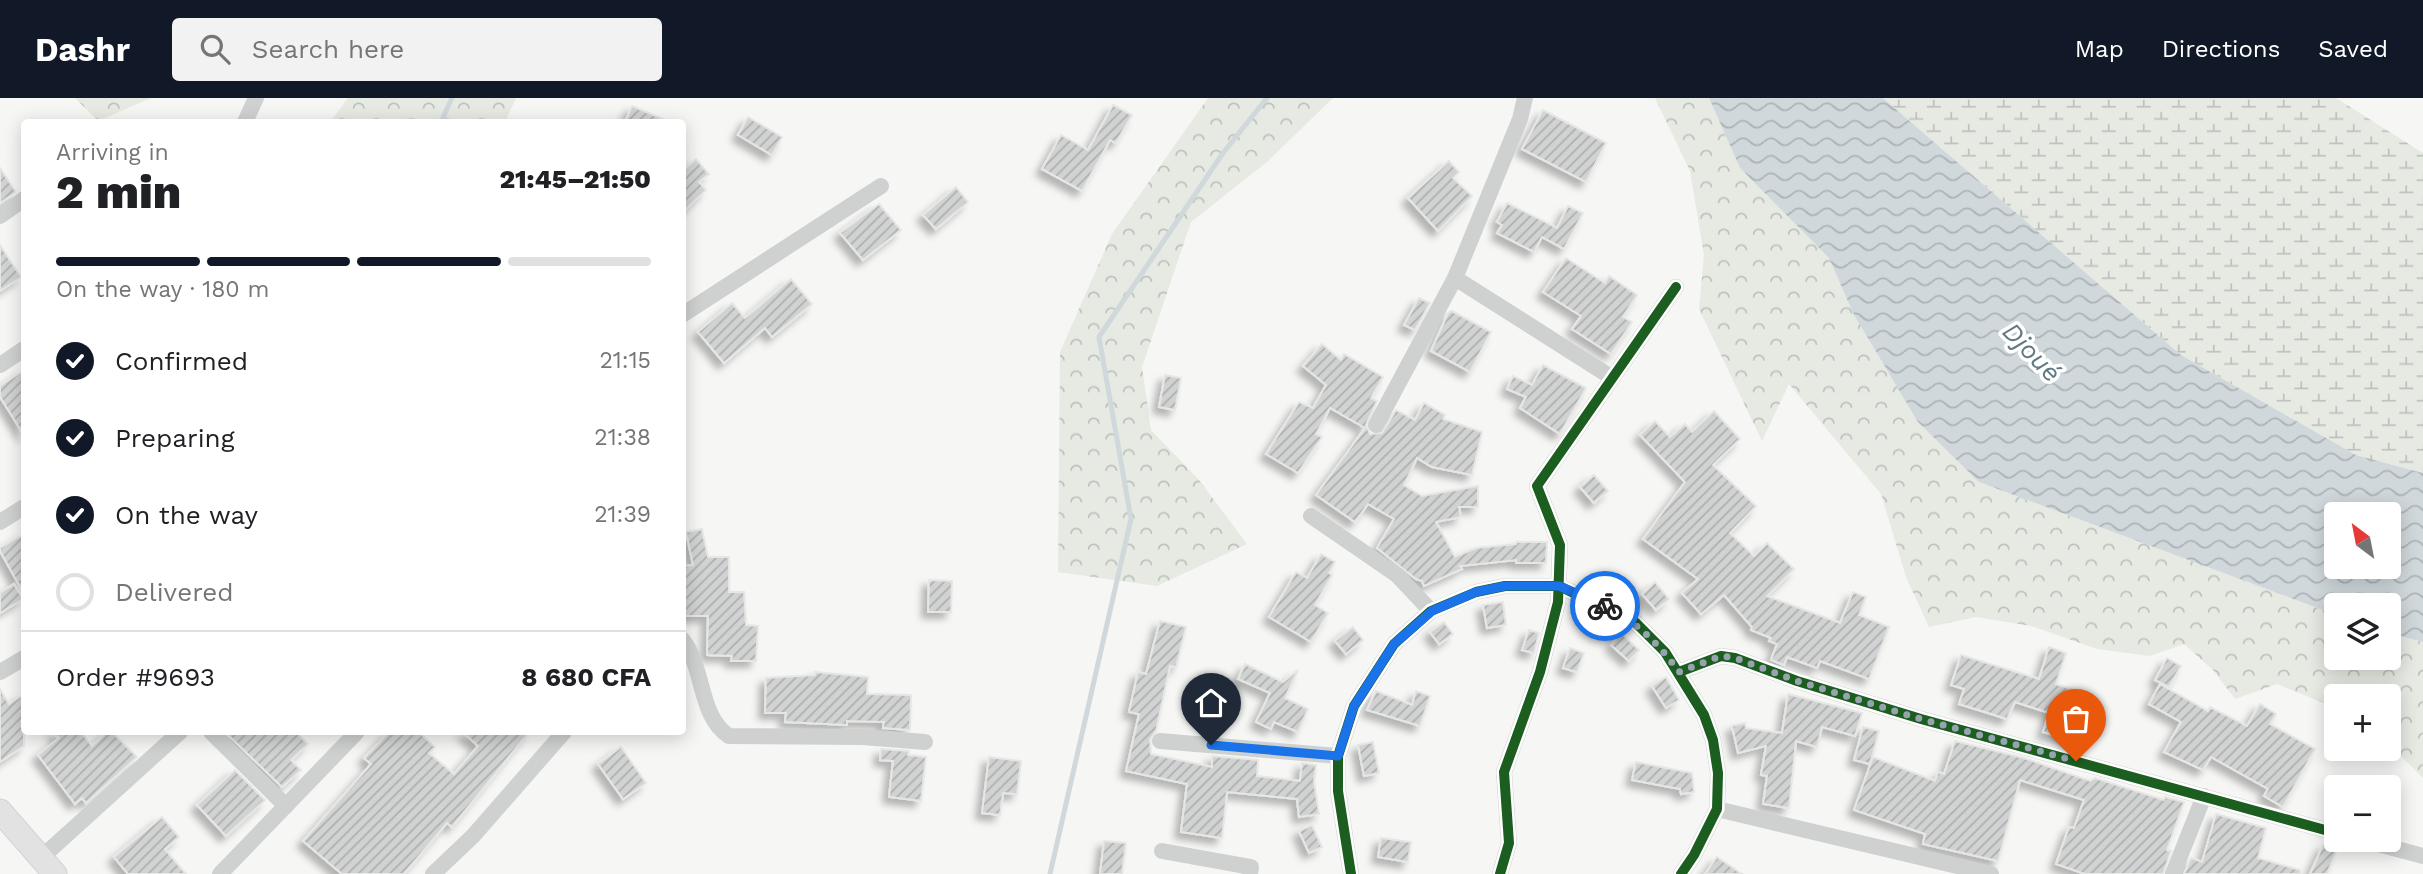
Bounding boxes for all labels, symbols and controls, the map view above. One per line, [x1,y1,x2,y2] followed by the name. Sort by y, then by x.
[172,18,662,81] search box
[35,30,130,69] text: Dashr
[196,30,234,68] icon: search
[252,34,404,64] text: Search here
[2075,35,2124,63] text: Map
[2162,35,2280,63] text: Directions
[2318,35,2388,63] text: Saved
[56,139,169,166] text: Arriving in
[499,164,651,194] text: 21:45–21:50
[56,165,181,219] text: 2 min
[56,276,269,303] text: On the way · 180 m
[1997,316,2067,388] water label: Djoué
[56,342,94,380] icon: check
[115,346,248,376] text: Confirmed
[599,347,651,374] text: 21:15
[56,419,94,457] icon: check
[115,423,235,453] text: Preparing
[594,424,651,451] text: 21:38
[56,496,94,534] icon: check
[115,500,258,530] text: On the way
[594,501,651,528] text: 21:39
[2324,502,2401,579] north arrow
[2324,502,2401,852] map controls
[1570,571,1640,641] courier
[115,577,234,607] text: Delivered
[1586,587,1624,625] icon: bike
[2324,593,2401,670] button: layers
[56,662,215,692] text: Order #9693
[521,662,651,692] text: 8 680 CFA
[1181,673,1241,745] pin
[1192,684,1230,722] icon: home
[2324,684,2401,761] button: +
[2046,689,2106,761] pin
[2057,700,2095,738] icon: bag
[2324,775,2401,852] button: −

